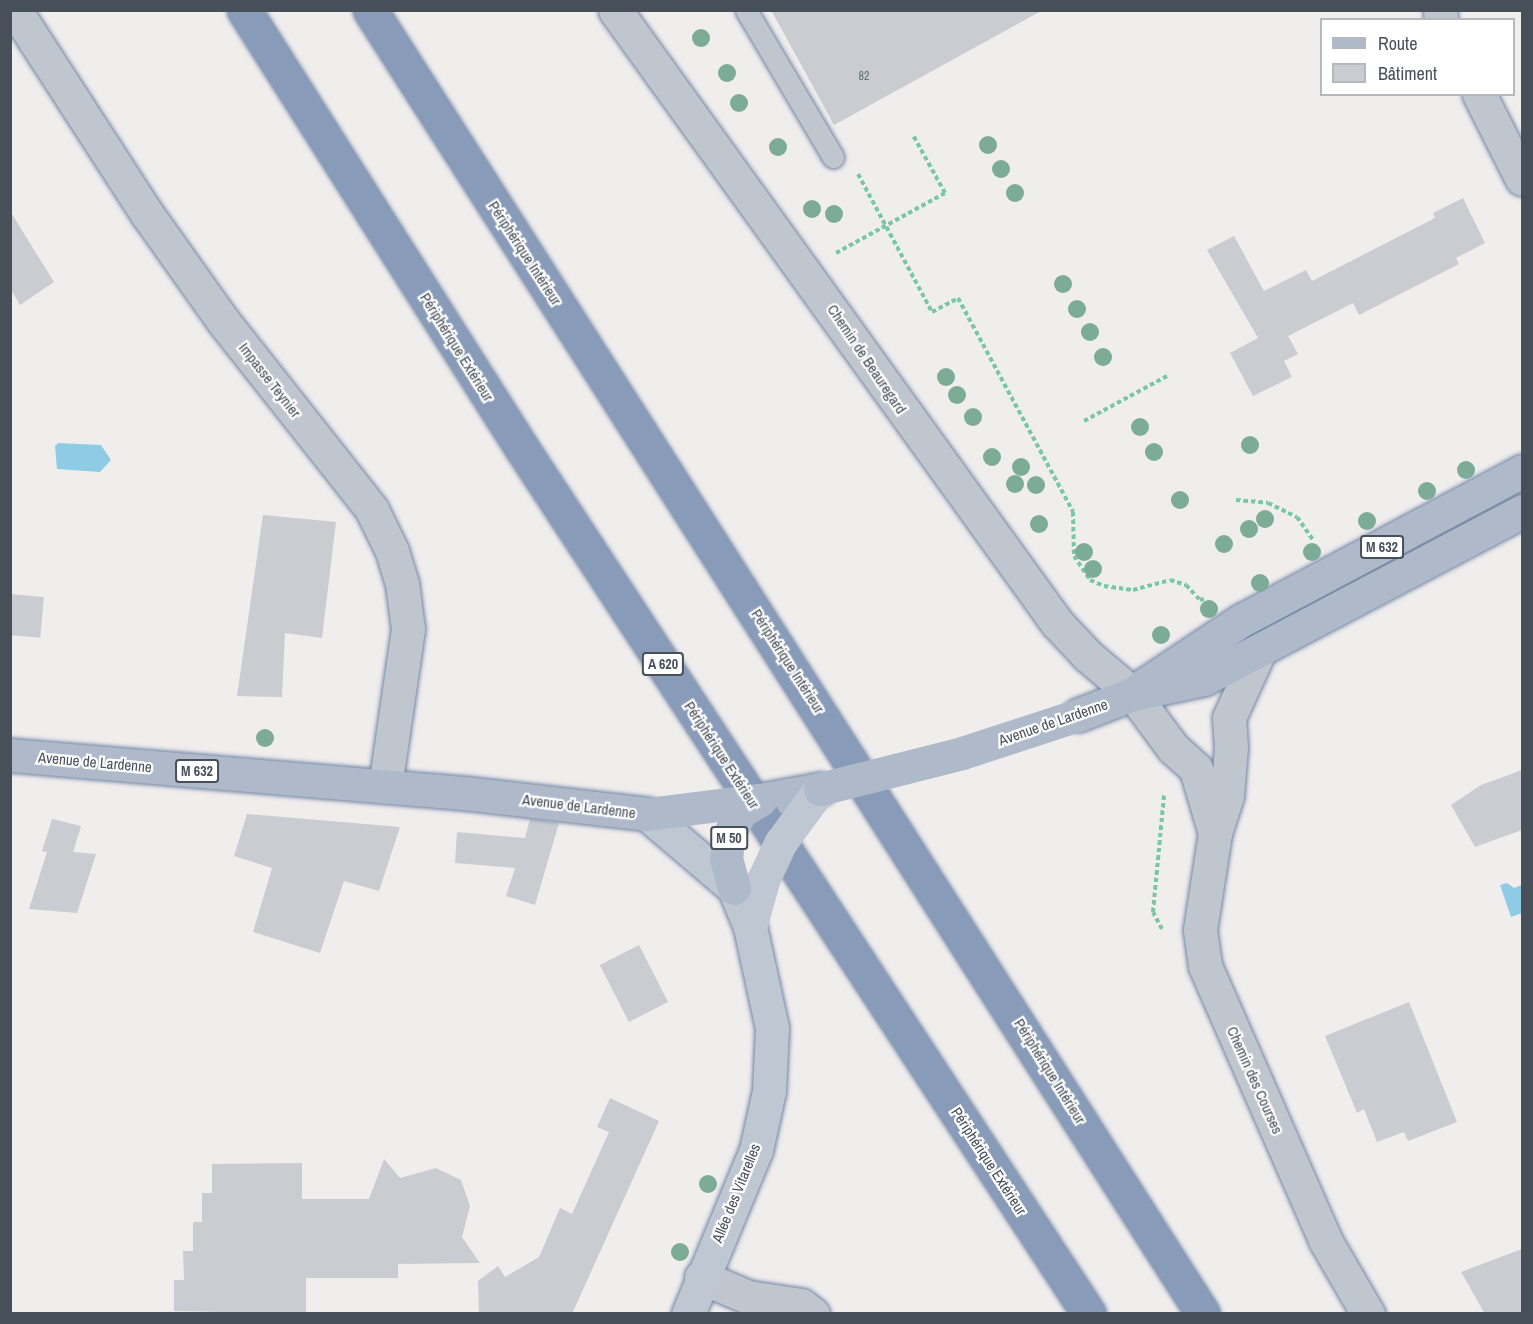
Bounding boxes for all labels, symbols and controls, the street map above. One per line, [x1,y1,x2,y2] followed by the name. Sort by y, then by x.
[1320,18,1515,96] legend
[1378,31,1417,56] text: Route
[1378,61,1437,86] text: Bâtiment
[859,70,869,84] house number: 82
[485,198,565,308] street label: Périphérique Intérieur
[416,289,498,405] street label: Périphérique Extérieur
[824,301,910,417] street label: Chemin de Beauregard
[235,339,305,421] street label: Impasse Teynier
[1360,536,1404,558] road number: M 632
[748,606,828,716] street label: Périphérique Intérieur
[640,653,686,675] road number: A 620
[996,695,1110,749] street label: Avenue de Lardenne
[681,698,763,812] street label: Périphérique Extérieur
[37,748,153,776] street label: Avenue de Lardenne
[174,760,220,782] road number: M 632
[521,790,637,822] street label: Avenue de Lardenne
[710,827,748,849] road number: M 50
[1010,1015,1090,1127] street label: Périphérique Intérieur
[1223,1024,1287,1136] street label: Chemin des Courses
[948,1104,1030,1218] street label: Périphérique Extérieur
[708,1141,764,1245] street label: Allée des Vitarelles

